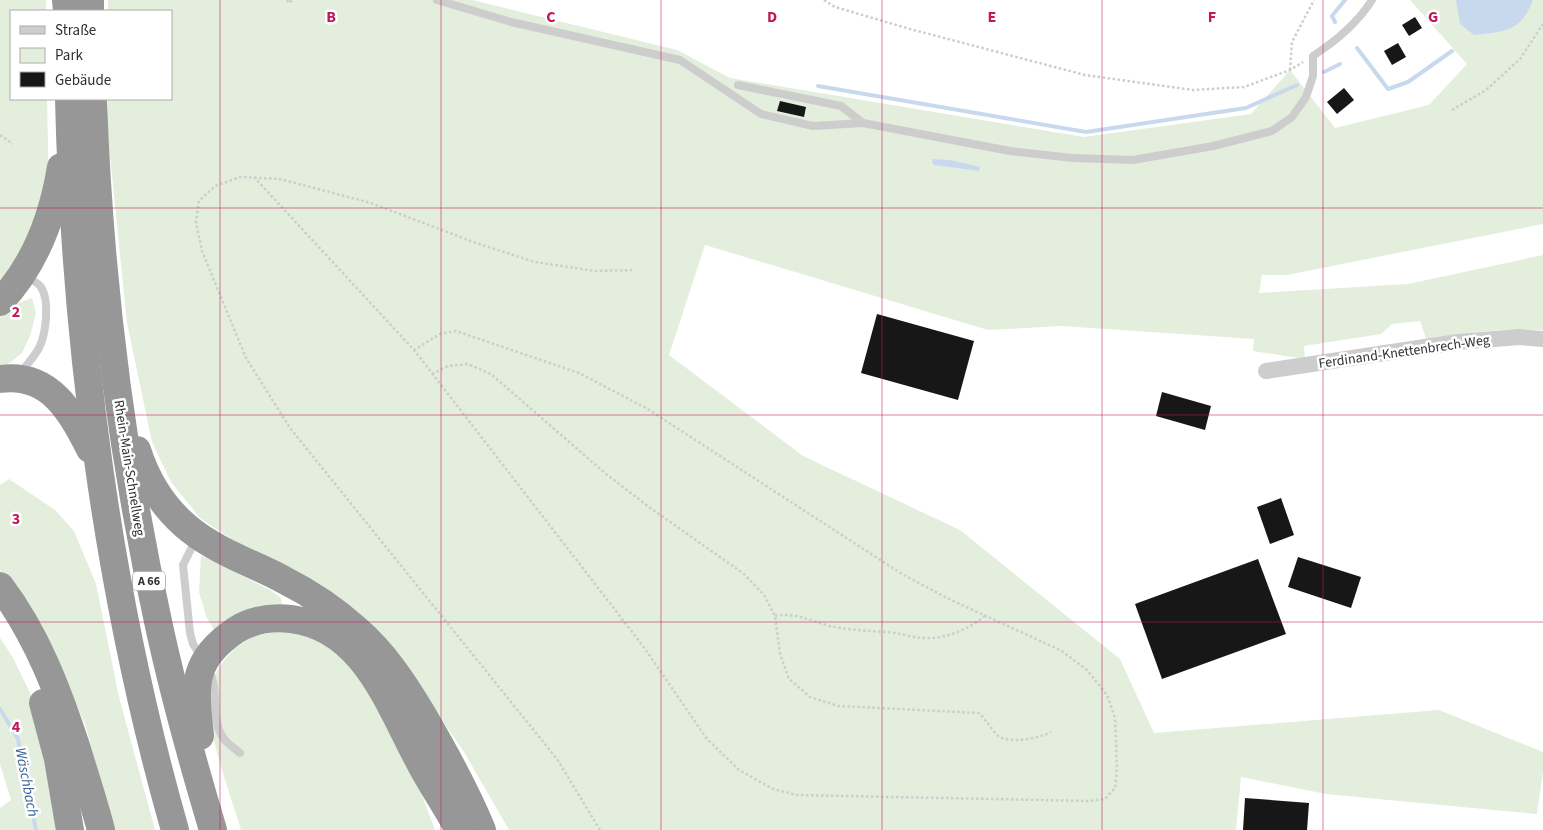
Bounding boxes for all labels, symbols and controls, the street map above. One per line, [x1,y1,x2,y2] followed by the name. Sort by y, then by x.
[326,6,336,28] text: B
[546,6,556,28] text: C
[767,6,777,28] text: D
[988,6,996,28] text: E
[1208,6,1216,28] text: F
[1428,6,1438,28] text: G
[10,10,172,100] legend
[55,20,96,41] text: Straße
[55,45,84,66] text: Park
[55,70,111,91] text: Gebäude
[12,301,20,323] text: 2
[1317,330,1491,374] street label: Ferdinand-Knettenbrech-Weg
[108,399,150,538] street label: Rhein-Main-Schnellweg
[12,508,20,530] text: 3
[133,572,165,590] road number: A 66
[12,716,21,738] text: 4
[10,746,44,819] water label: Wäschbach

